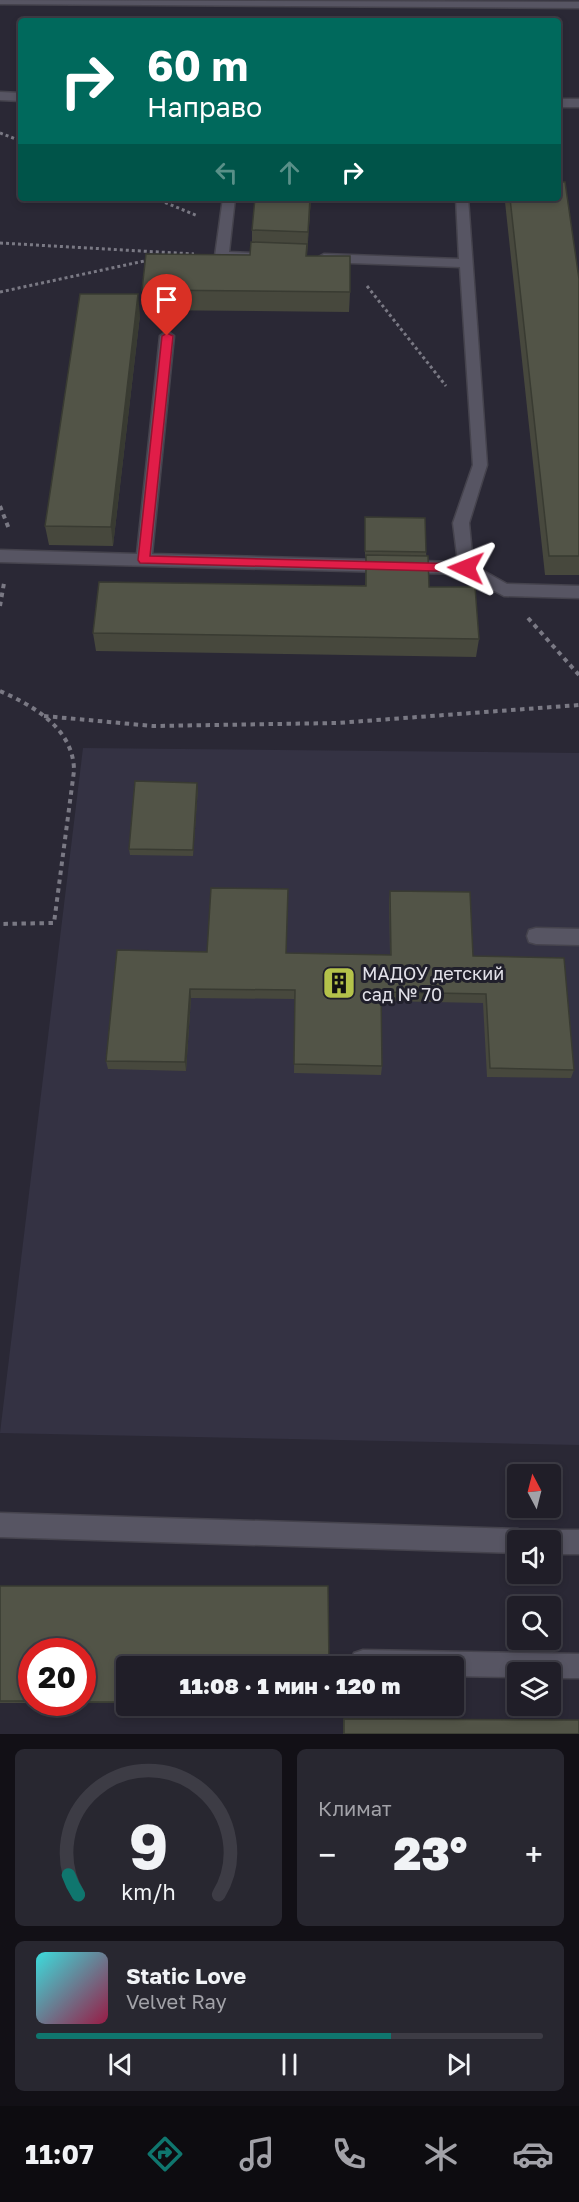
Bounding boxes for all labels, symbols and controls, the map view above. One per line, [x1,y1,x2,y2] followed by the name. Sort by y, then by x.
[147,40,248,90] text: 60 m
[48,42,126,120] icon: right
[147,91,262,123] text: Направо
[210,156,243,189] icon: left
[273,156,306,189] icon: ahead
[336,156,369,189] icon: right
[141,274,192,336] pin
[150,283,183,316] icon: arrive
[434,536,498,600] position arrow
[362,962,504,1005] place label: МАДОУ детский сад № 70
[321,965,357,1001] building icon: МАДОУ детский сад № 70
[507,1464,561,1518] north arrow
[507,1464,561,1716] map controls
[507,1530,561,1584] button: sound
[507,1596,561,1650] button: search
[18,1638,96,1716] speed limit sign: 20
[507,1662,561,1716] button: layers
[180,1672,400,1699] text: 11:08 · 1 мин · 120 m
[318,1796,392,1820] text: Климат
[129,1808,168,1883] text: 9
[394,1826,467,1880] text: 23°
[318,1835,336,1874] text: −
[525,1835,543,1874] text: +
[121,1879,176,1905] text: km/h
[126,1962,246,1989] text: Static Love
[126,1989,227,2013] text: Velvet Ray
[104,2048,137,2081] icon: previous
[273,2048,306,2081] icon: pause
[442,2048,475,2081] icon: next
[144,2133,186,2175] icon: directions
[236,2133,278,2175] icon: music
[328,2133,370,2175] icon: phone
[420,2133,462,2175] icon: climate
[512,2133,554,2175] icon: car
[25,2138,94,2170] text: 11:07

